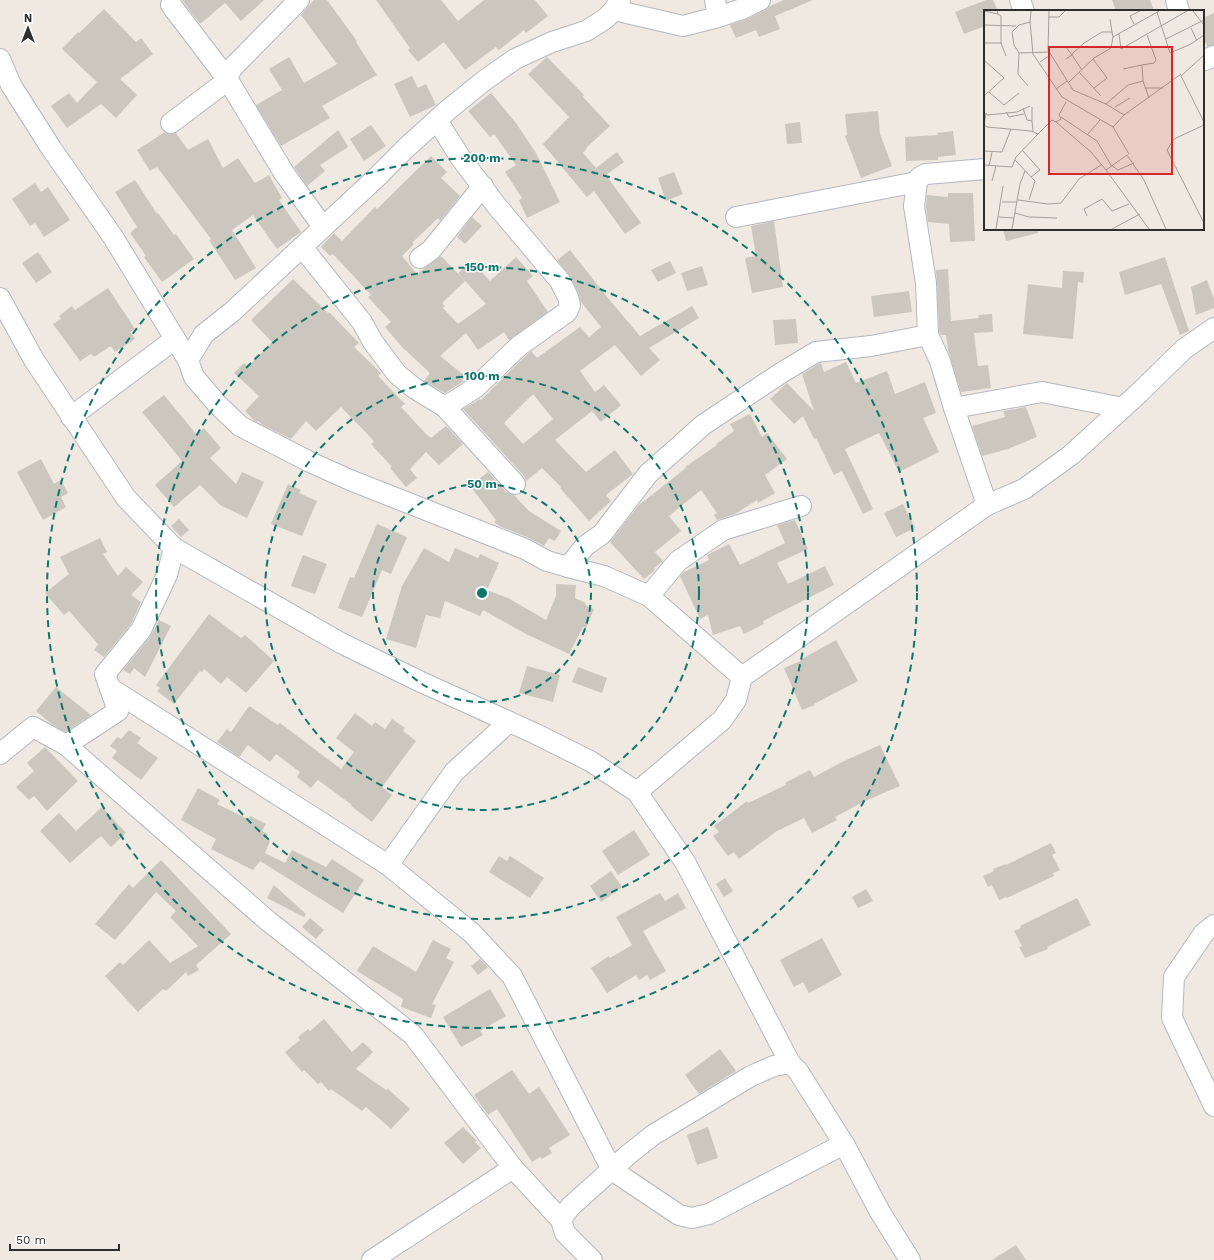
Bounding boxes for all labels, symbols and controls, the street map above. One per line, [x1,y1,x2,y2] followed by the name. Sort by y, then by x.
[8,8,48,48] north arrow
[984,10,1204,230] inset map
[24,12,32,25] text: N
[463,151,501,165] text: 200 m
[465,260,499,274] text: 150 m
[464,369,500,383] text: 100 m
[467,477,497,491] text: 50 m
[475,586,489,600] centre of rings
[10,1226,119,1252] scale bar
[16,1233,46,1247] text: 50 m

